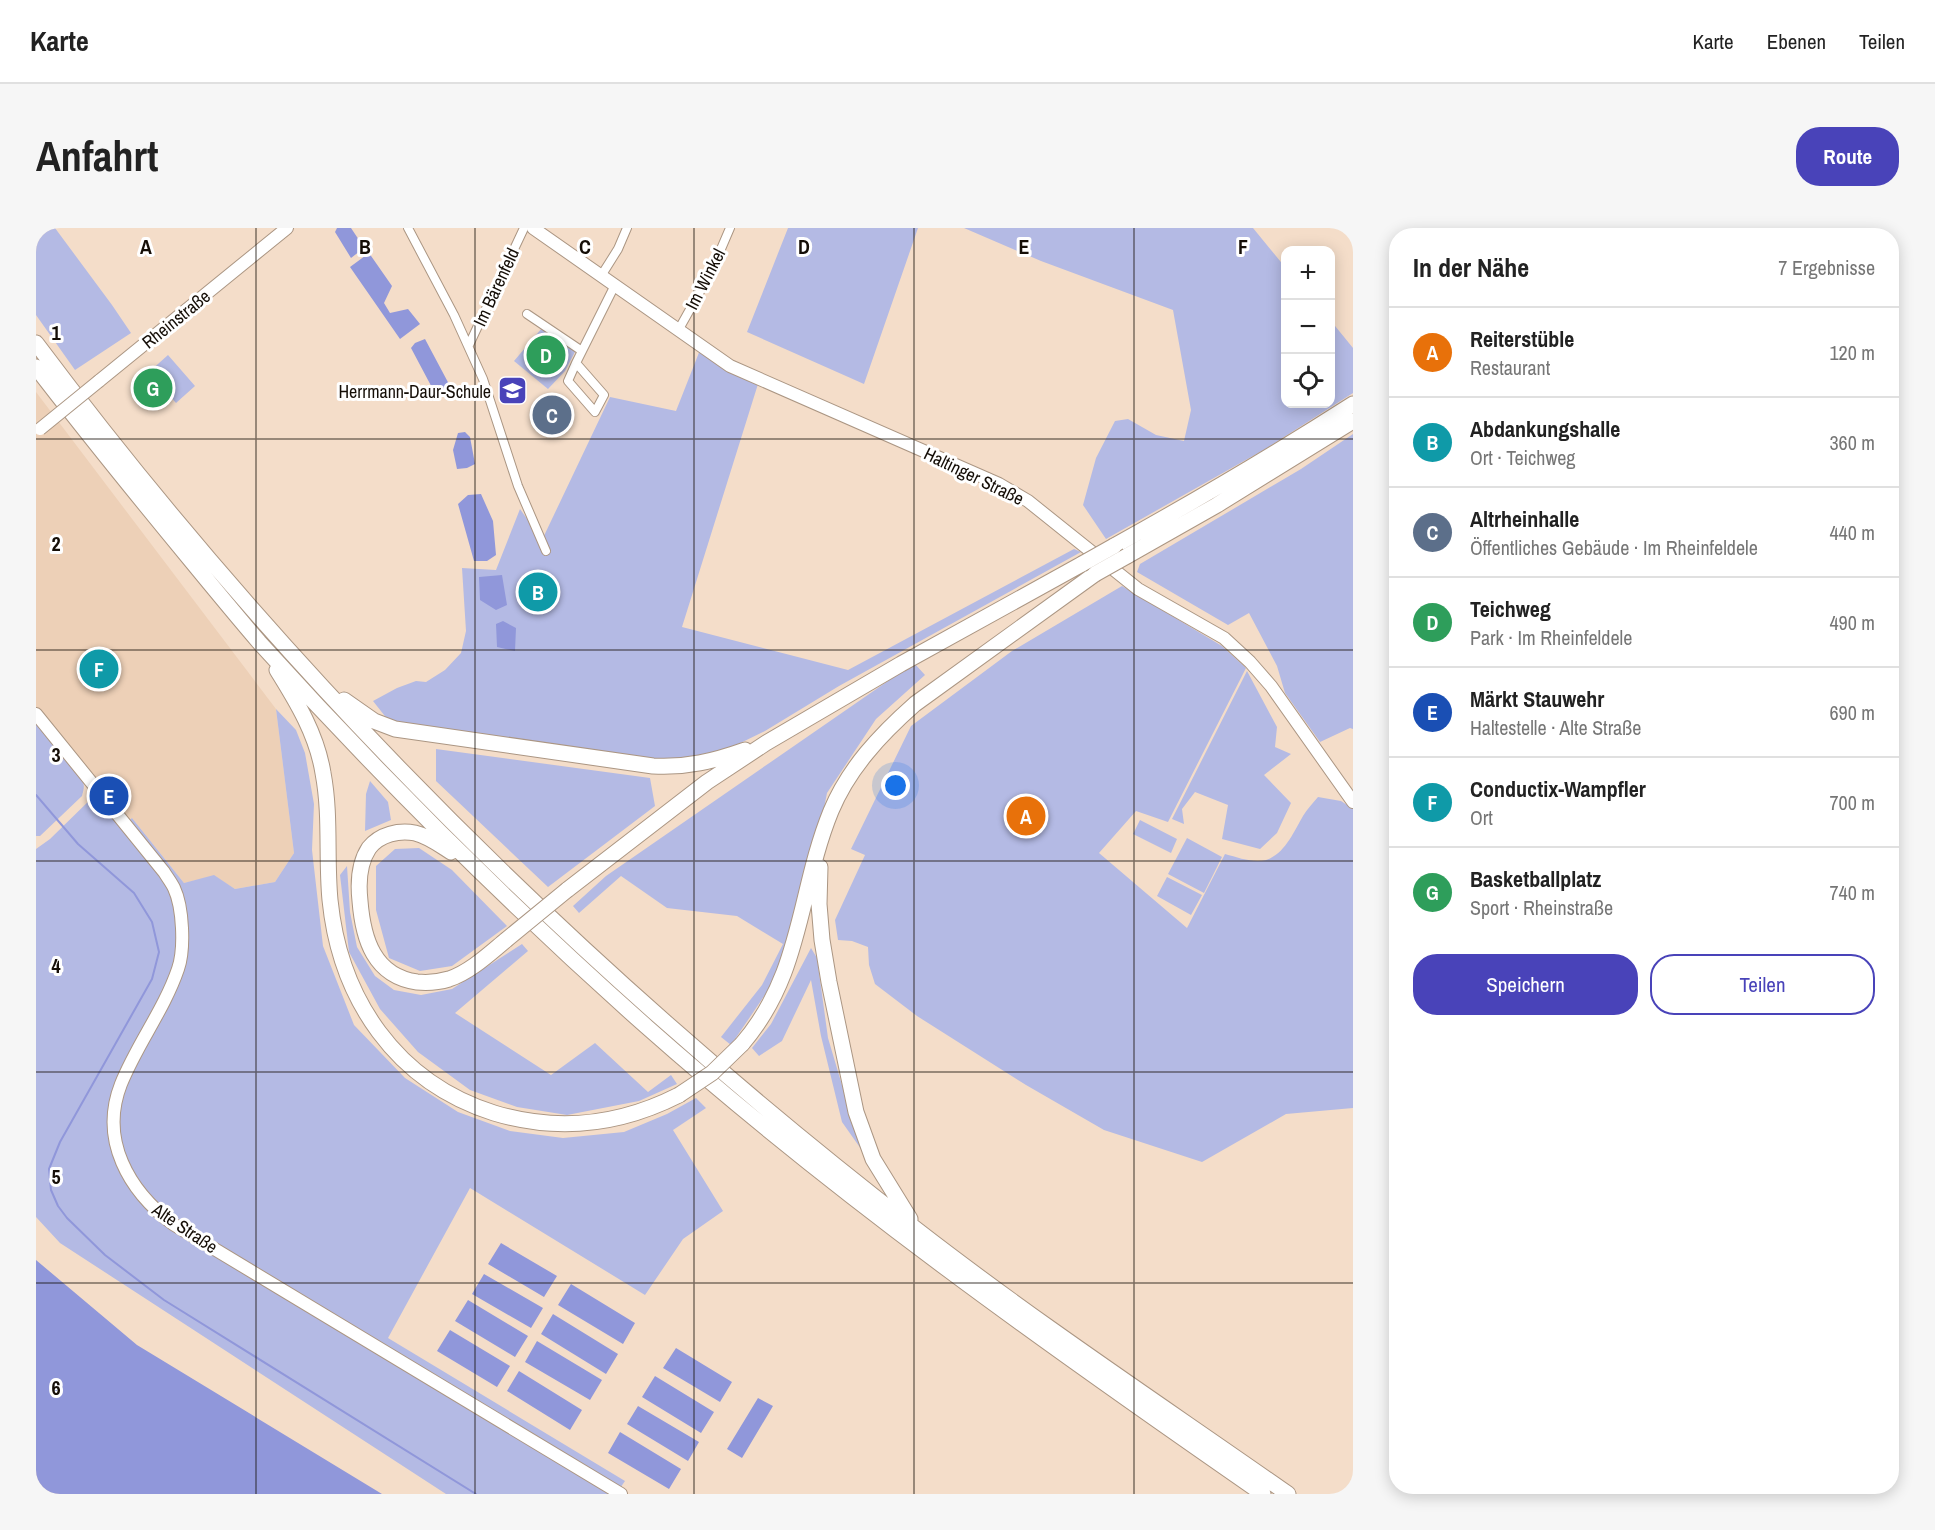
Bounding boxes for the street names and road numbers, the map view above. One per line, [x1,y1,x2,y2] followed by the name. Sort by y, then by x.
[467,244,525,330] street label: Im Bärenfeld
[679,244,731,314] street label: Im Winkel
[137,284,215,354] street label: Rheinstraße
[920,441,1028,511] street label: Haltinger Straße
[147,1196,223,1259] street label: Alte Straße

